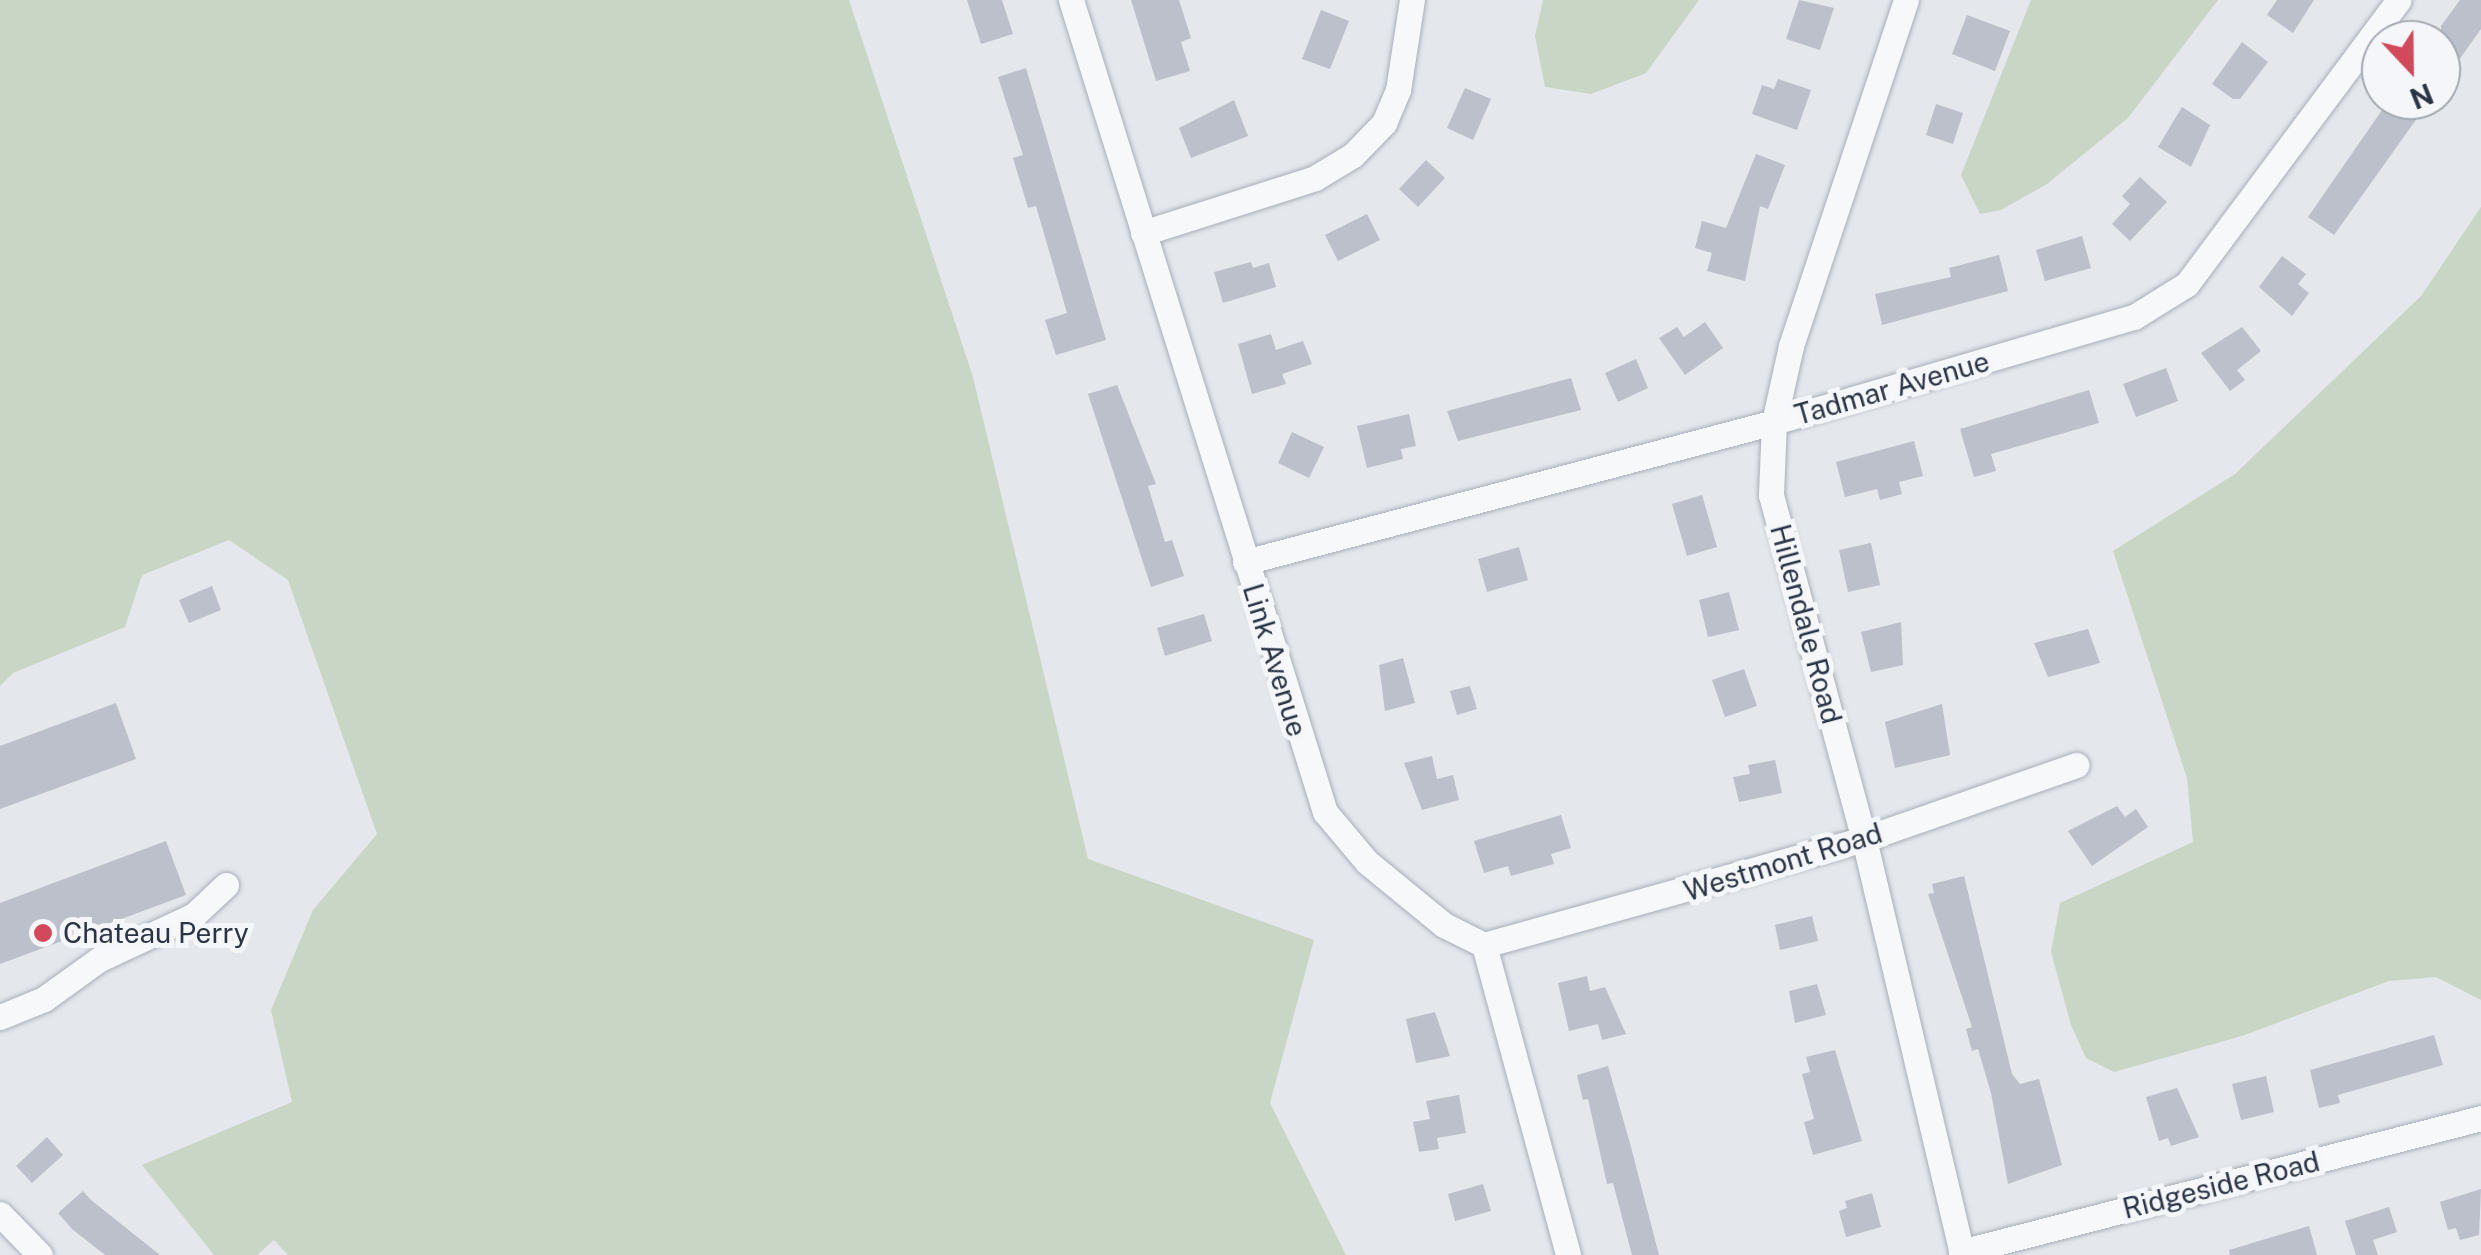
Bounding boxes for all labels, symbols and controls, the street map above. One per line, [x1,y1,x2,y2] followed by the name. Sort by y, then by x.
[2361,20,2461,120] north arrow
[2405,77,2438,116] text: N
[1791,344,1993,432] street label: Tadmar Avenue
[1763,520,1849,728] street label: Hillendale Road
[1236,579,1314,741] street label: Link Avenue
[1680,816,1886,908] street label: Westmont Road
[63,916,249,950] place label: Chateau Perry
[32,922,54,944] marker: Chateau Perry
[2119,1144,2323,1226] street label: Ridgeside Road

